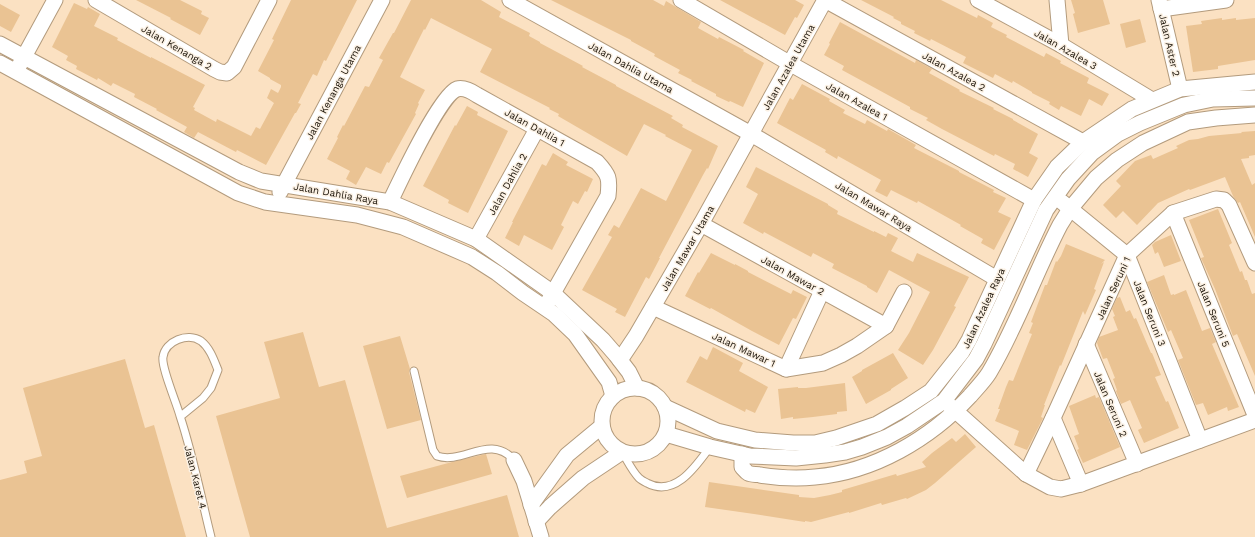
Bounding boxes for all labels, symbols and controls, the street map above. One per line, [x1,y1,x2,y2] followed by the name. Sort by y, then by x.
[1157,13,1182,78] street label: Jalan Aster 2
[760,22,817,112] street label: Jalan Azalea Utama
[140,23,214,72] street label: Jalan Kenanga 2
[1033,27,1099,72] street label: Jalan Azalea 3
[586,40,675,95] street label: Jalan Dahlia Utama
[304,43,363,141] street label: Jalan Kenanga Utama
[920,50,987,93] street label: Jalan Azalea 2
[824,80,889,123] street label: Jalan Azalea 1
[503,106,567,148] street label: Jalan Dahlia 1
[486,151,529,217] street label: Jalan Dahlia 2
[833,179,914,234] street label: Jalan Mawar Raya
[293,181,379,206] street label: Jalan Dahlia Raya
[658,203,717,293] street label: Jalan Mawar Utama
[759,254,826,297] street label: Jalan Mawar 2
[1094,255,1133,321] street label: Jalan Seruni 1
[960,266,1007,350] street label: Jalan Azalea Raya
[1131,279,1168,348] street label: Jalan Seruni 3
[1195,280,1232,349] street label: Jalan Seruni 5
[710,330,777,369] street label: Jalan Mawar 1
[1092,370,1129,439] street label: Jalan Seruni 2
[182,444,209,510] street label: Jalan Karet 4

